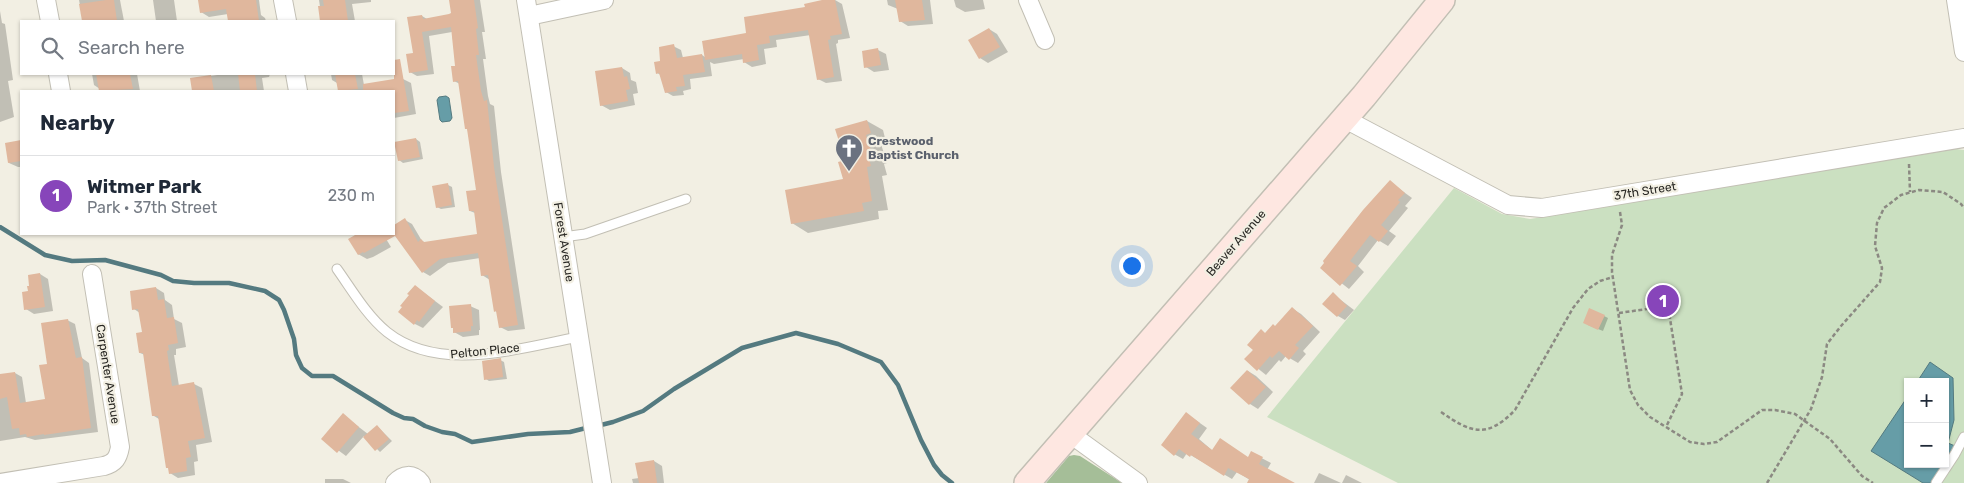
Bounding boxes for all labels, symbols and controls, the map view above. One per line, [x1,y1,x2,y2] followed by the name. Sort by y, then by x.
[20,20,395,75] search box
[38,34,66,62] icon: search
[78,36,185,59] text: Search here
[40,110,115,135] text: Nearby
[834,133,864,172] church icon: Crestwood Baptist Church
[868,134,959,162] place label: Crestwood Baptist Church
[87,175,202,198] text: Witmer Park
[1613,179,1678,203] street label: 37th Street
[52,186,60,205] text: 1
[328,186,375,205] text: 230 m
[87,198,217,217] text: Park · 37th Street
[551,201,577,283] street label: Forest Avenue
[1203,207,1269,279] street label: Beaver Avenue
[1119,253,1145,279] your location
[1647,282,1679,320] pin: 1
[93,323,123,425] street label: Carpenter Avenue
[450,340,521,362] street label: Pelton Place
[1904,378,1949,468] map controls
[1904,378,1949,423] button: +
[1904,423,1949,468] button: −

